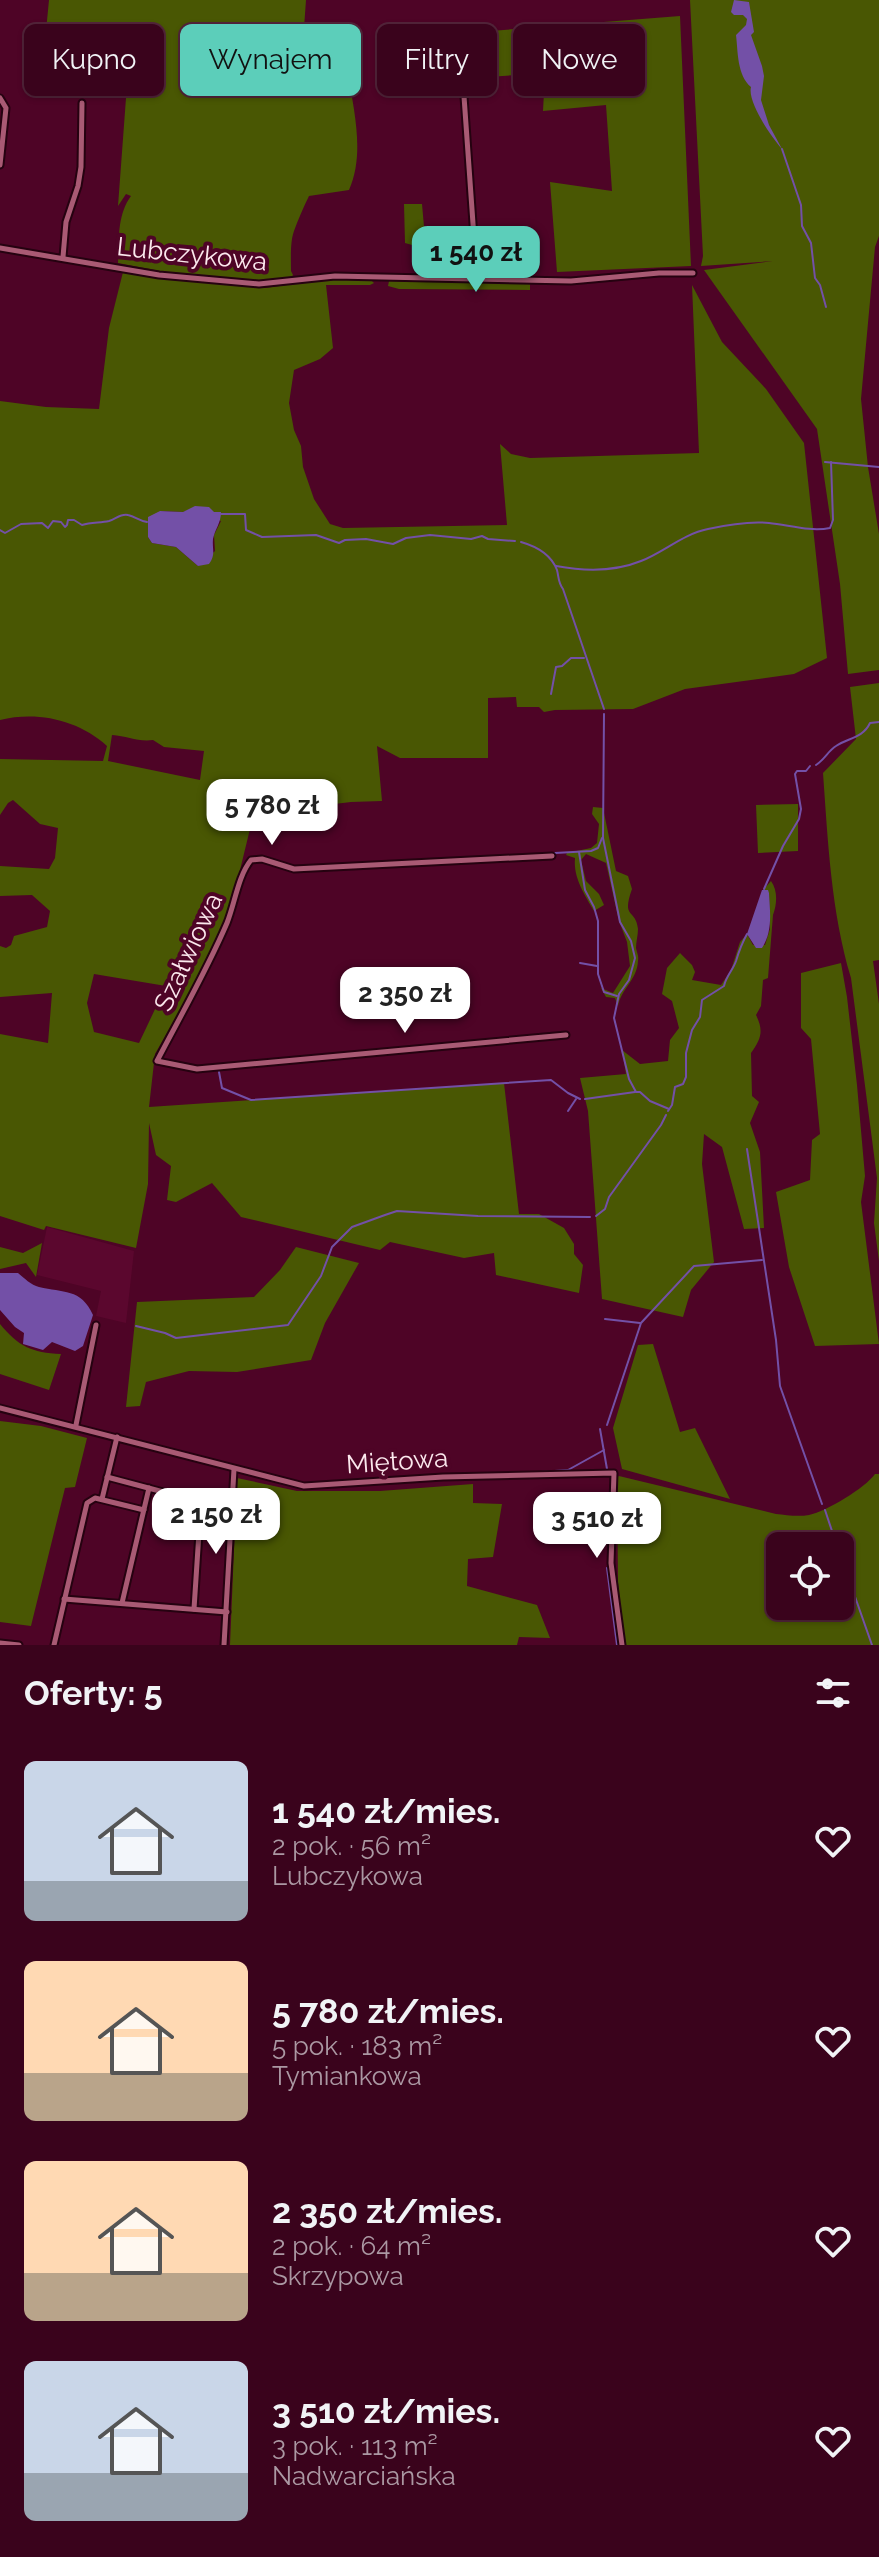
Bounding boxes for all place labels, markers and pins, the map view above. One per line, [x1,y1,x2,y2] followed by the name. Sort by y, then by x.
[393,226,559,294] pin: 1 540 zł
[189,779,355,847] pin: 5 780 zł
[322,967,488,1035] pin: 2 350 zł
[133,1488,299,1556] pin: 2 150 zł
[514,1492,680,1560] pin: 3 510 zł

